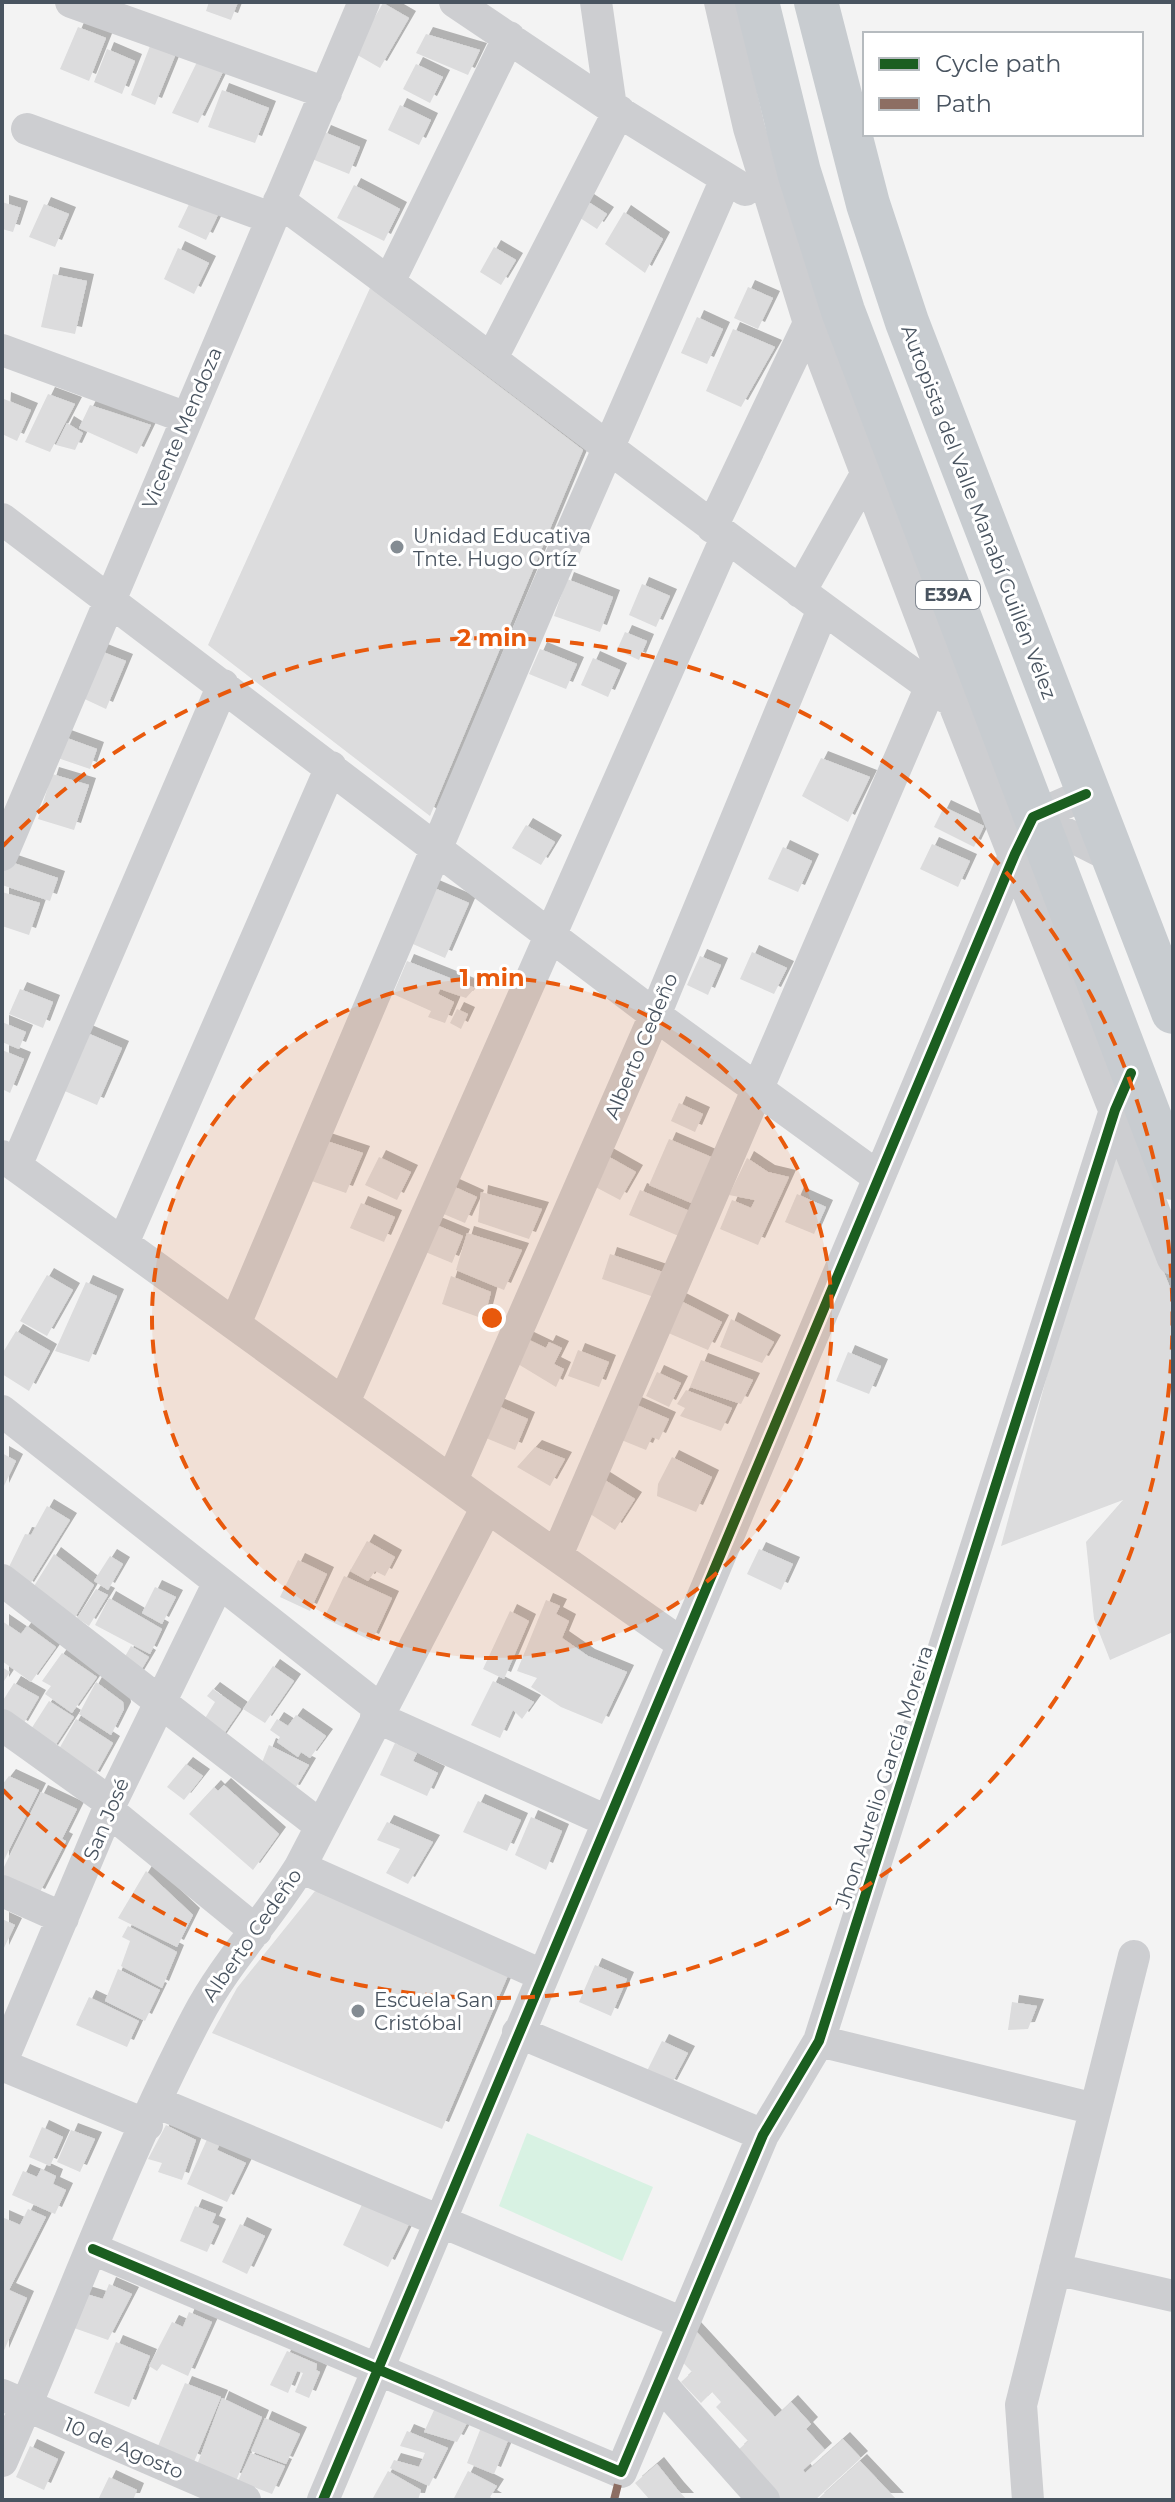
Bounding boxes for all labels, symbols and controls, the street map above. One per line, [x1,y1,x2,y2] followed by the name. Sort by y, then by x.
[863,32,1143,136] legend
[935,49,1062,78] text: Cycle path
[935,89,992,118] text: Path
[896,321,1062,703] street label: Autopista del Valle Manabí Guillén Vélez
[137,344,227,512] street label: Vicente Mendoza
[413,524,591,571] place label: Unidad Educativa Tnte. Hugo Ortíz
[388,538,406,556] marker: Unidad Educativa Tnte. Hugo Ortíz
[916,581,980,609] road number: E39A
[457,623,527,652] text: 2 min
[459,963,525,992] text: 1 min
[599,969,683,1123] street label: Alberto Cedeño
[478,1304,506,1332] centre of rings
[830,1642,938,1913] street label: Jhon Aurelio García Moreira
[78,1774,134,1864] street label: San José
[197,1864,307,2006] street label: Alberto Cedeño
[374,1988,494,2035] place label: Escuela San Cristóbal
[349,2002,367,2020] marker: Escuela San Cristóbal
[61,2412,187,2484] street label: 10 de Agosto

